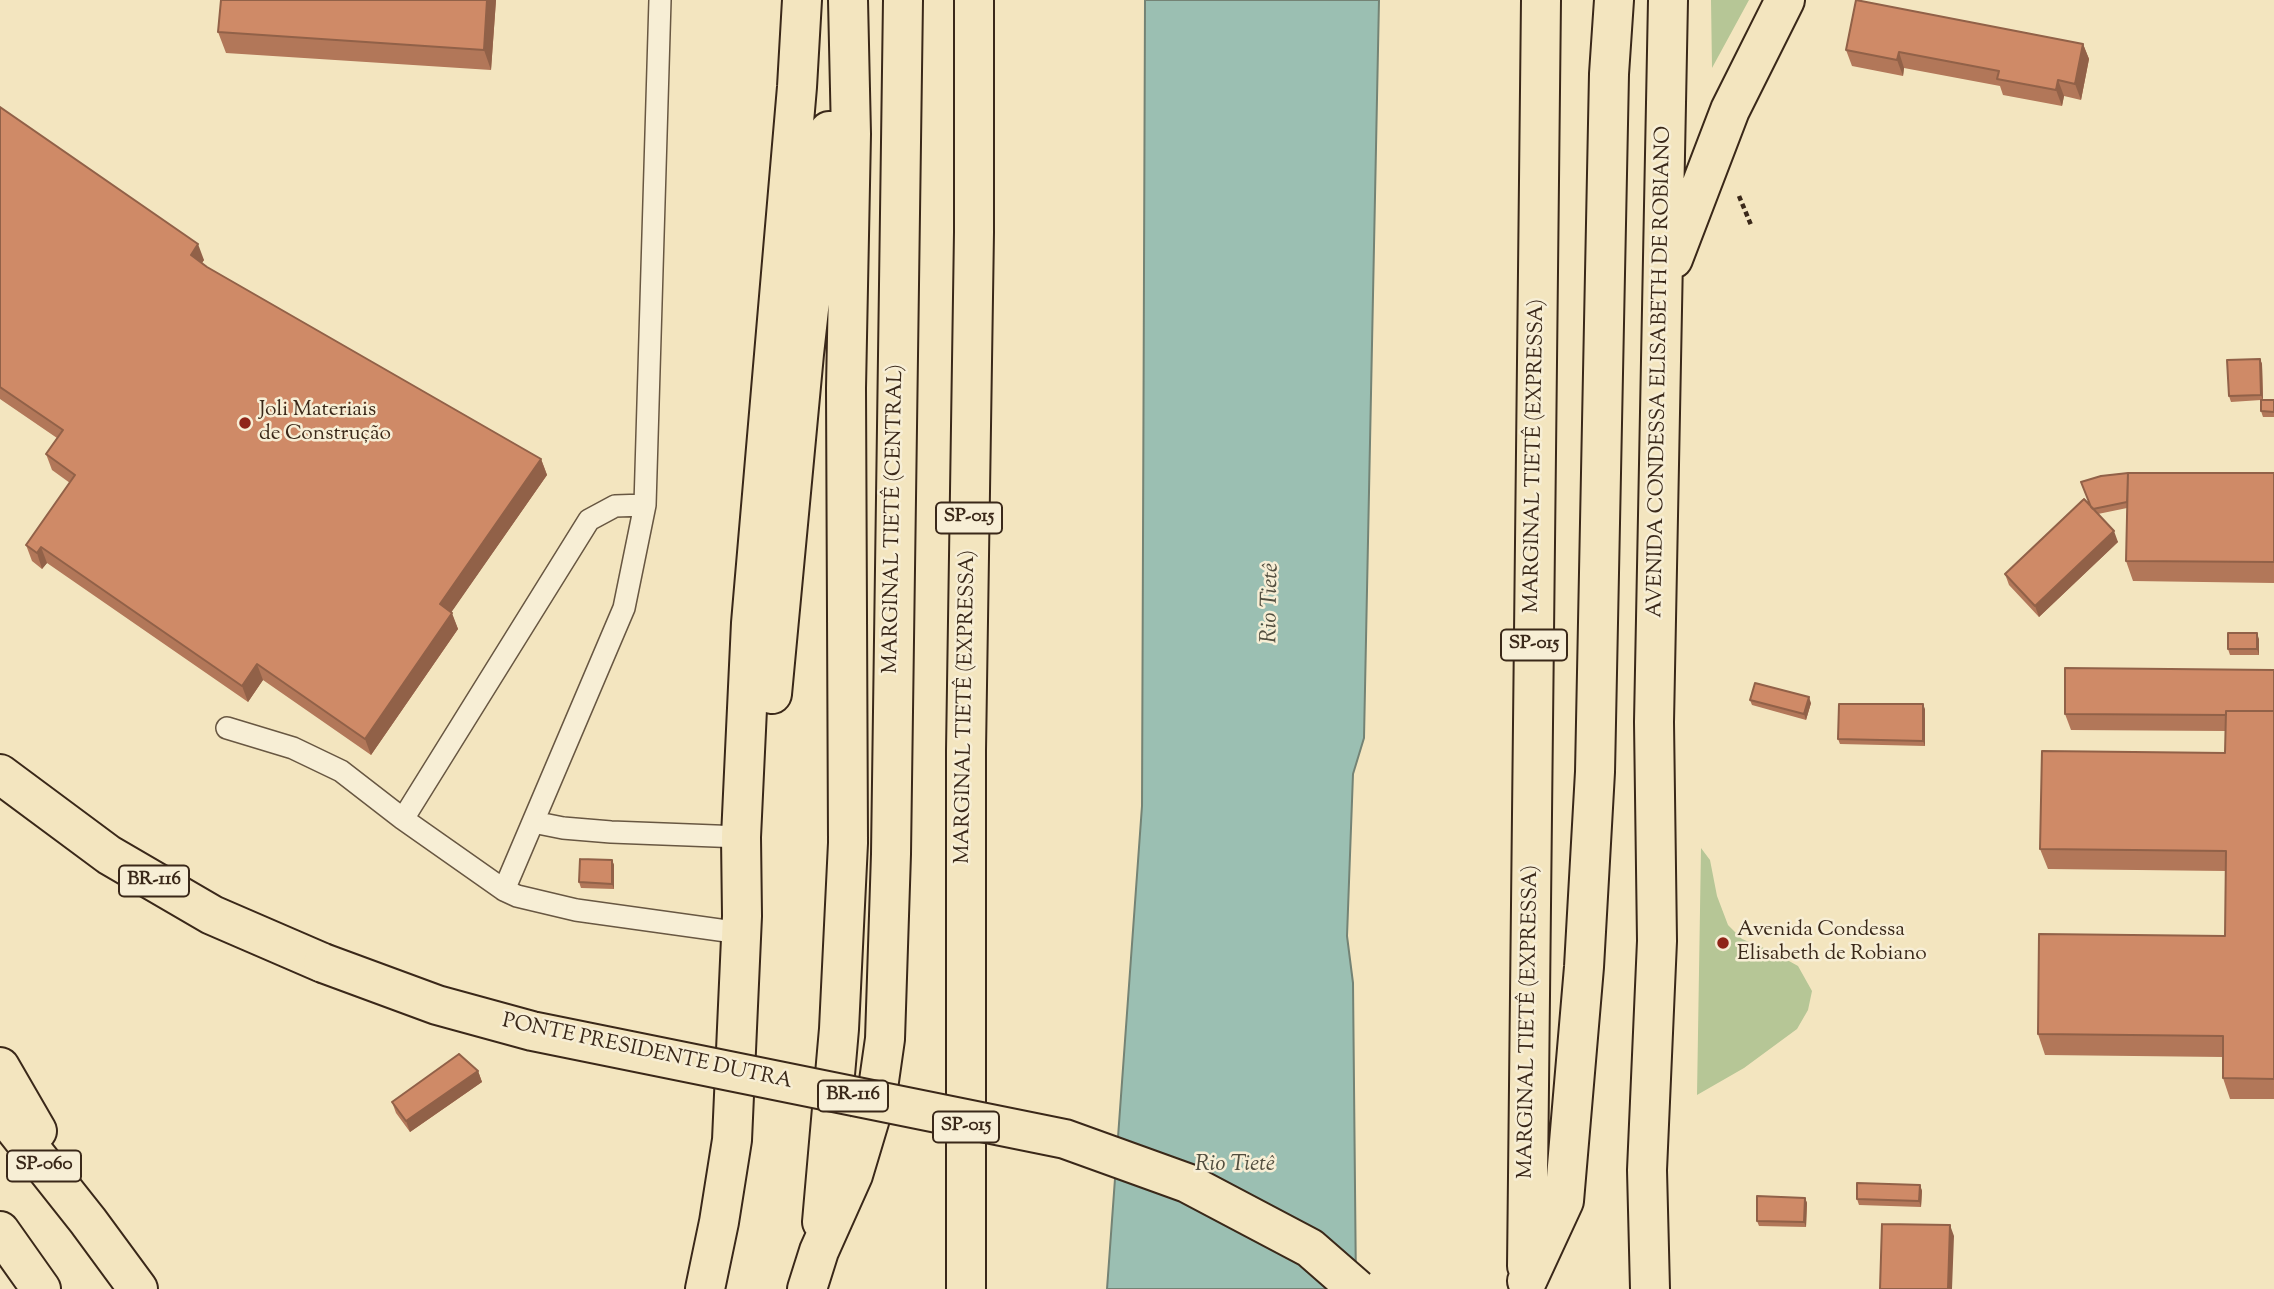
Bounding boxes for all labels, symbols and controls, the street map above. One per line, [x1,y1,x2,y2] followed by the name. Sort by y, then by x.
[1644,126,1678,618] street label: AVENIDA CONDESSA ELISABETH DE ROBIANO
[1521,299,1551,613] street label: MARGINAL TIETÊ (EXPRESSA)
[880,364,910,674] street label: MARGINAL TIETÊ (CENTRAL)
[259,398,391,448] place label: Joli Materiais de Construção
[237,415,253,431] marker: Joli Materiais de Construção
[936,503,1002,534] road number: SP-015
[952,550,982,864] street label: MARGINAL TIETÊ (EXPRESSA)
[1258,563,1286,643] water label: Rio Tietê
[1501,630,1567,660] road number: SP-015
[1515,865,1545,1179] street label: MARGINAL TIETÊ (EXPRESSA)
[119,866,189,897] road number: BR-116
[1737,918,1927,968] place label: Avenida Condessa Elisabeth de Robiano
[1715,935,1731,951] marker: Avenida Condessa Elisabeth de Robiano
[500,1010,794,1096] street label: PONTE PRESIDENTE DUTRA
[818,1080,888,1112] road number: BR-116
[933,1112,999,1142] road number: SP-015
[7,1150,81,1182] road number: SP-060
[1195,1152,1275,1180] water label: Rio Tietê

